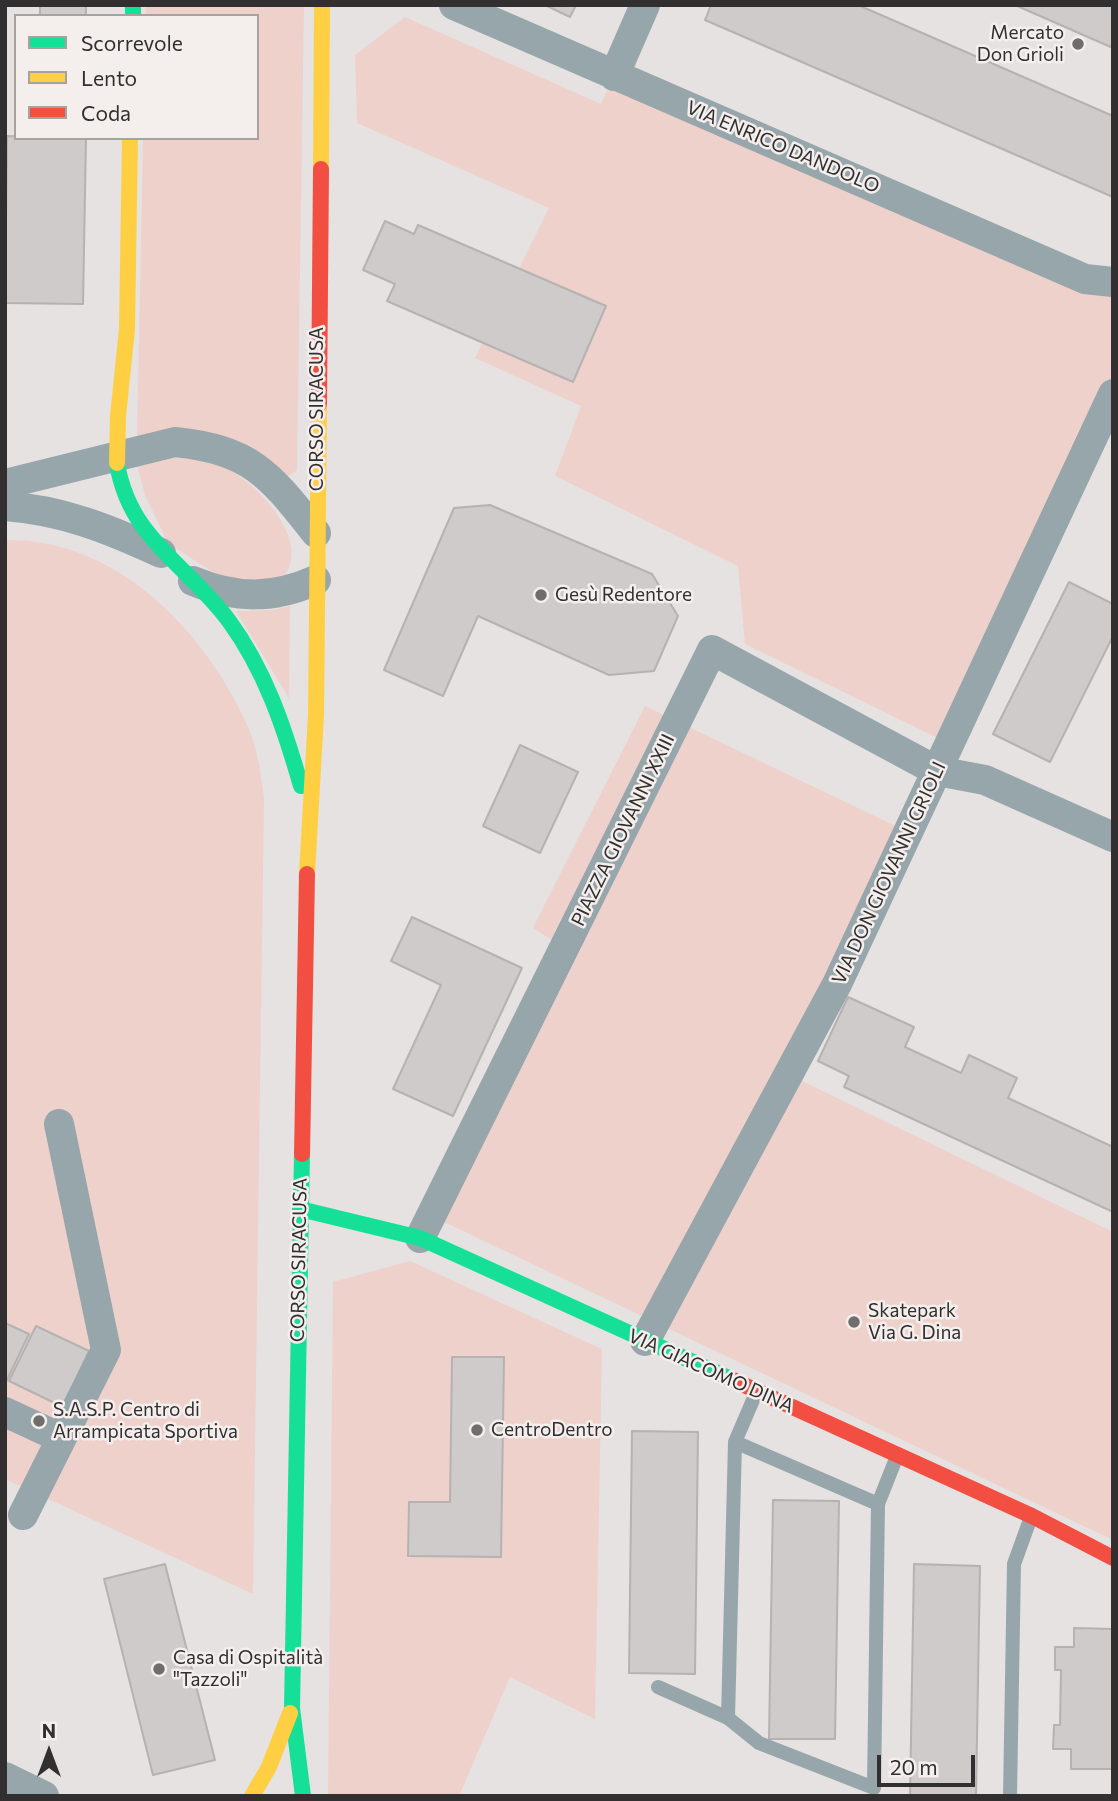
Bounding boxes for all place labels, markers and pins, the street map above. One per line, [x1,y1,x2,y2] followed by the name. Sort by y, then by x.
[977,22,1064,66] place label: Mercato Don Grioli
[1070,36,1086,52] marker: Mercato Don Grioli
[555,584,692,606] place label: Gesù Redentore
[533,587,549,603] marker: Gesù Redentore
[868,1300,961,1344] place label: Skatepark Via G. Dina
[846,1314,862,1330] marker: Skatepark Via G. Dina
[53,1399,238,1443] place label: S.A.S.P. Centro di Arrampicata Sportiva
[31,1413,47,1429] marker: S.A.S.P. Centro di Arrampicata Sportiva
[491,1419,613,1441] place label: CentroDentro
[469,1422,485,1438] marker: CentroDentro
[173,1647,323,1691] place label: Casa di Ospitalità "Tazzoli"
[151,1661,167,1677] marker: Casa di Ospitalità "Tazzoli"

